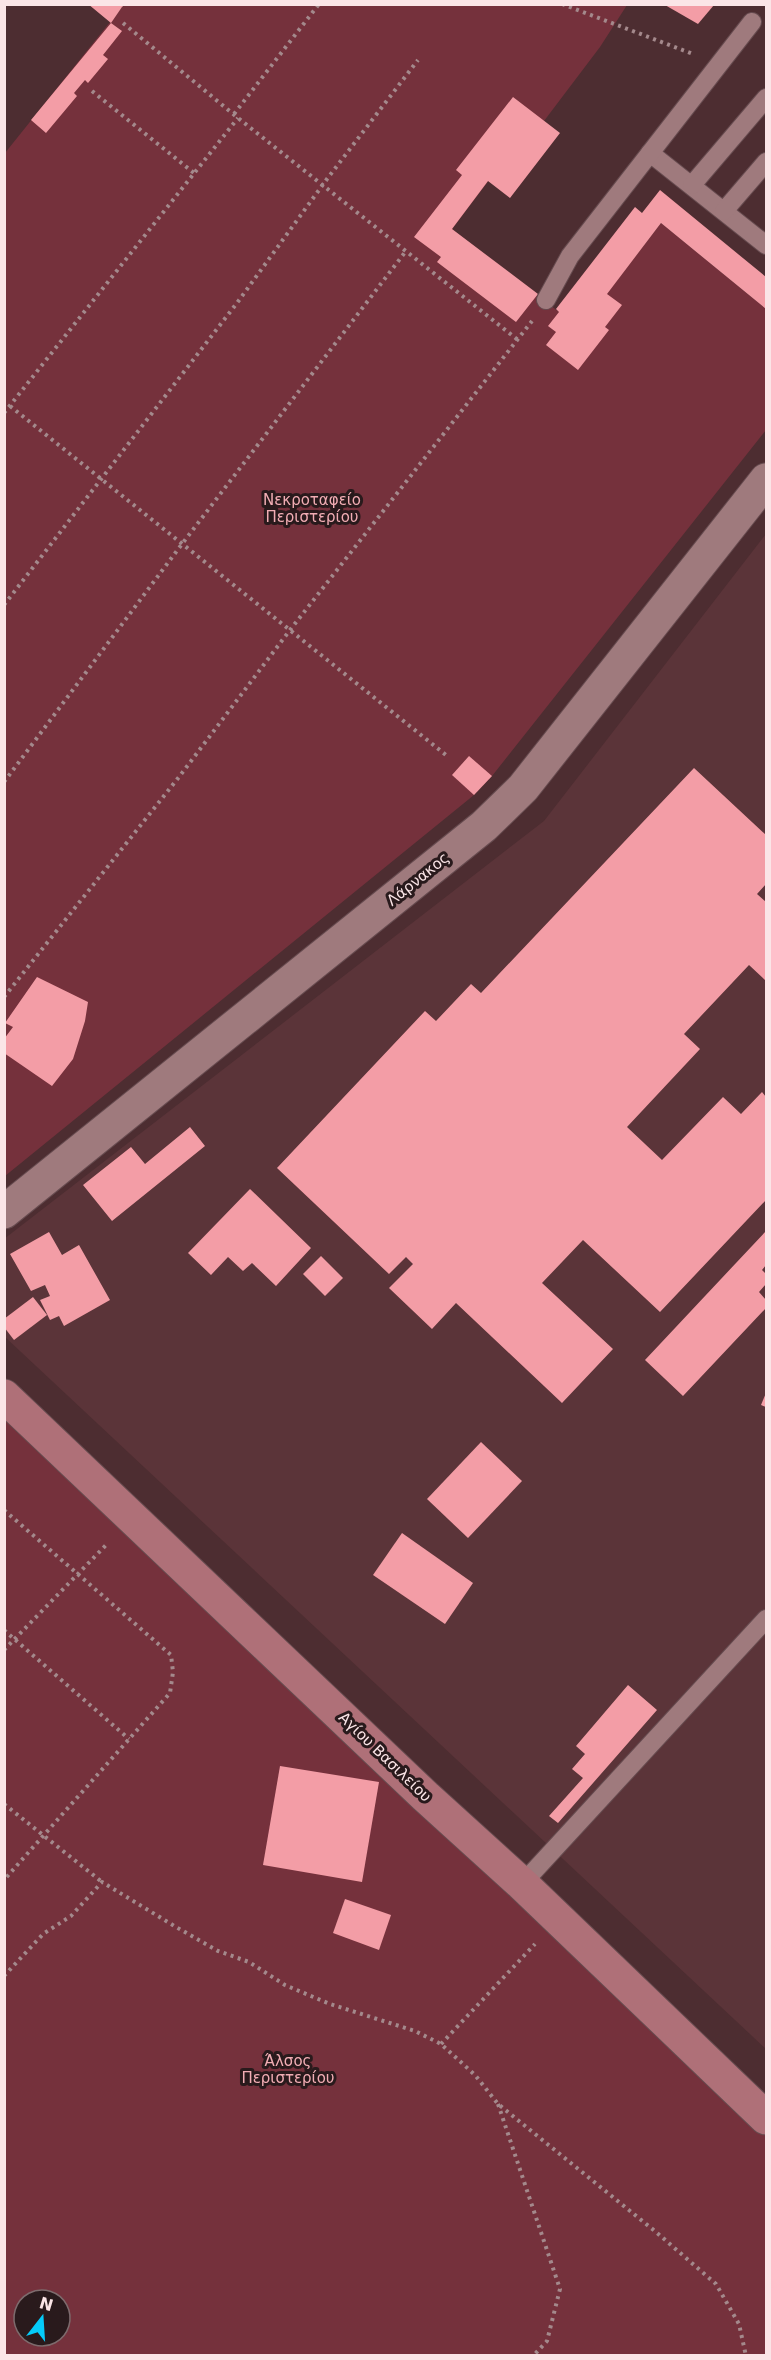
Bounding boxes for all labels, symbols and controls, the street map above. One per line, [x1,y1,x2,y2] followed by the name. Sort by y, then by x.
[263,491,361,526] park label: Νεκροταφείο Περιστερίου
[383,848,453,910] street label: Λάρνακος
[335,1708,435,1806] street label: Αγίου Βασιλείου
[241,2052,335,2087] park label: Άλσος Περιστερίου
[12,2288,72,2348] north arrow
[37,2293,55,2315] text: N

